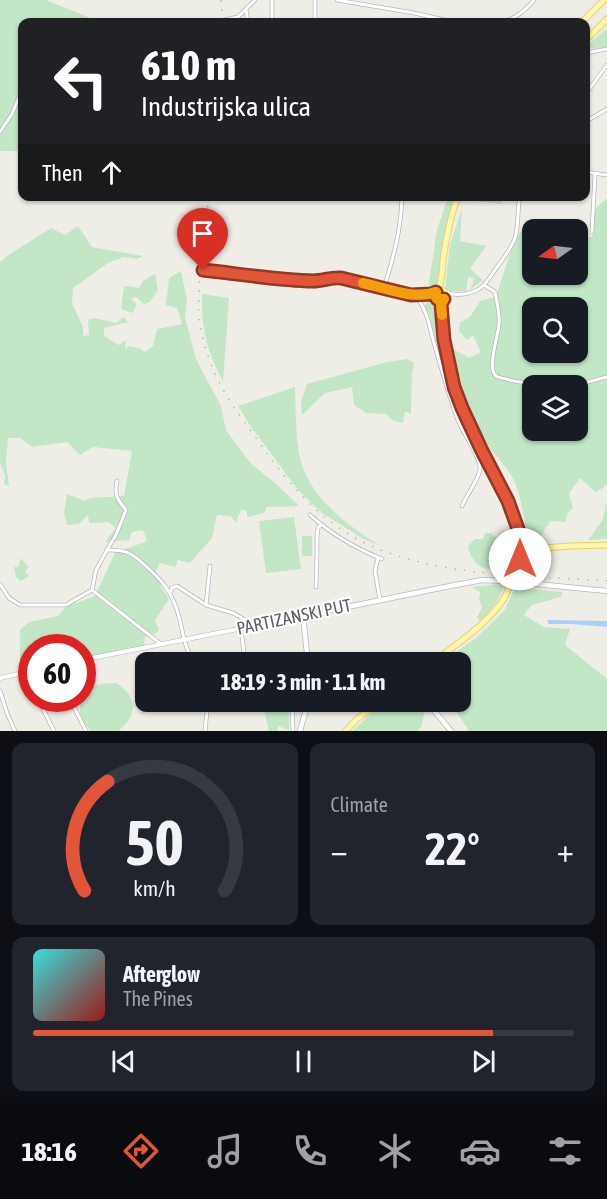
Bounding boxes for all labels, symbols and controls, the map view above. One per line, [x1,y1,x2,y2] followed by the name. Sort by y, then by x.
[141,41,236,89] text: 610 m
[42,42,120,120] icon: left
[141,91,311,122] text: Industrijska ulica
[95,156,128,189] icon: ahead
[42,160,83,186] text: Then
[177,208,228,270] pin
[186,217,219,250] icon: arrive
[522,219,588,285] north arrow
[522,219,588,441] map controls
[522,297,588,363] button: search
[522,375,588,441] button: layers
[488,527,552,591] position arrow
[235,594,353,639] street label: PARTIZANSKI PUT
[18,634,96,712] speed limit sign: 60
[221,669,385,695] text: 18:19 · 3 min · 1.1 km
[331,793,388,816] text: Climate
[125,807,184,878] text: 50
[425,823,480,875] text: 22°
[331,831,348,869] text: −
[557,831,574,869] text: +
[133,876,176,901] text: km/h
[123,961,200,987] text: Afterglow
[123,987,193,1010] text: The Pines
[107,1045,140,1078] icon: previous
[287,1045,320,1078] icon: pause
[467,1045,500,1078] icon: next
[120,1130,162,1172] icon: directions
[204,1130,246,1172] icon: music
[289,1130,331,1172] icon: phone
[374,1130,416,1172] icon: climate
[459,1130,501,1172] icon: car
[544,1130,586,1172] icon: filters
[21,1136,77,1167] text: 18:16

